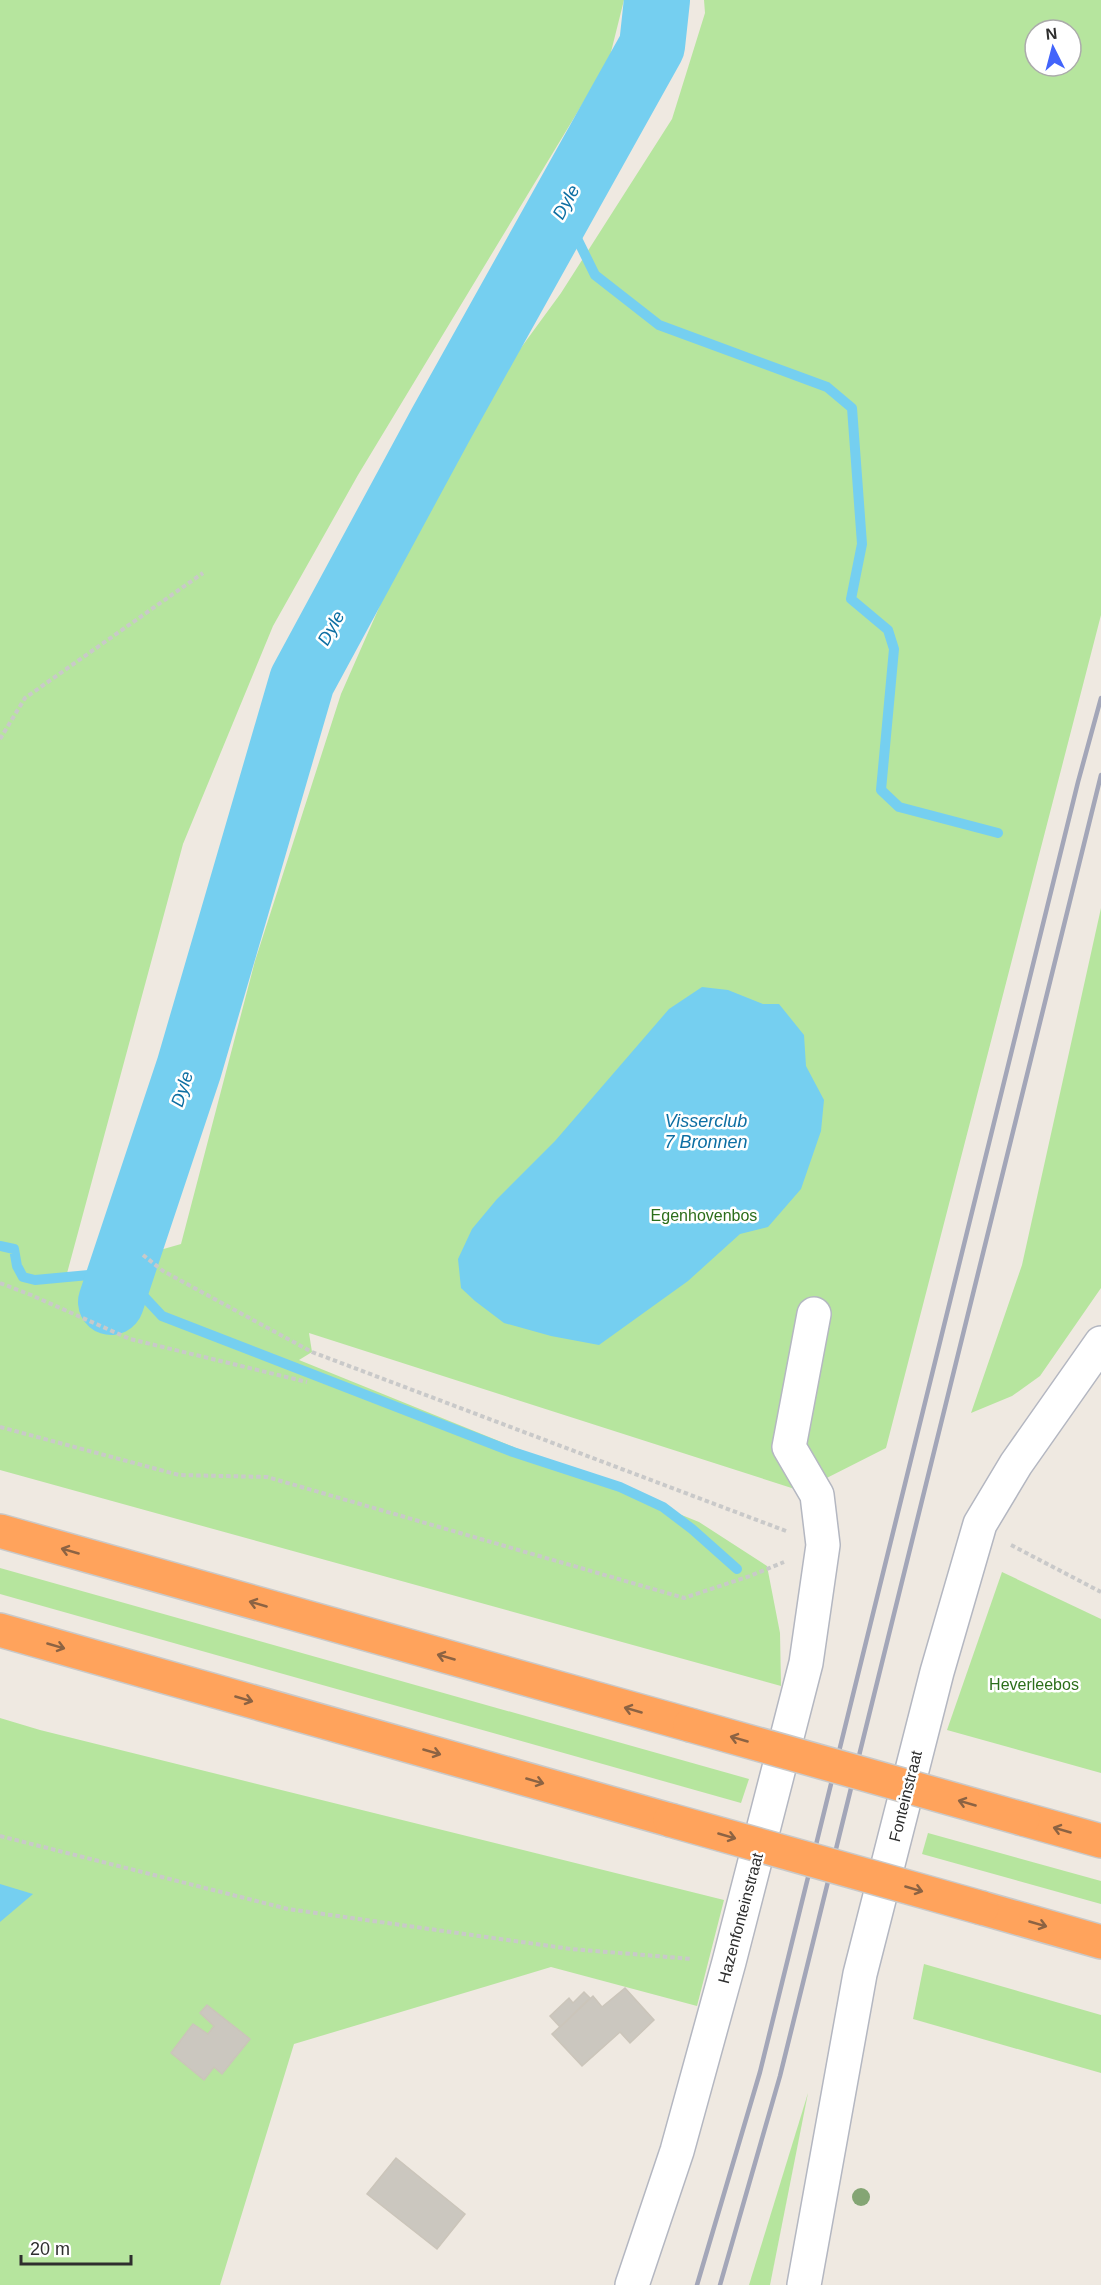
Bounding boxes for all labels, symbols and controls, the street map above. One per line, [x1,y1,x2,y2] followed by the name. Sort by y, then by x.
[1023,18,1083,78] north arrow
[1045,25,1058,43] text: N
[549,181,583,223] water label: Dyle
[314,607,348,649] water label: Dyle
[167,1069,197,1109] water label: Dyle
[664,1111,748,1152] water label: Visserclub 7 Bronnen
[651,1207,757,1224] park label: Egenhovenbos
[61,1545,80,1556] one-way arrow
[249,1598,268,1609] one-way arrow
[46,1640,65,1652] one-way arrow
[437,1651,456,1662] one-way arrow
[989,1676,1079,1693] park label: Heverleebos
[234,1694,253,1705] one-way arrow
[624,1703,643,1715] one-way arrow
[730,1733,749,1744] one-way arrow
[422,1747,441,1758] one-way arrow
[886,1748,925,1843] street label: Fonteinstraat
[525,1776,544,1788] one-way arrow
[958,1797,977,1808] one-way arrow
[1053,1824,1072,1835] one-way arrow
[717,1831,736,1842] one-way arrow
[715,1851,766,1985] street label: Hazenfonteinstraat
[904,1884,923,1895] one-way arrow
[1028,1919,1047,1930] one-way arrow
[21,2228,130,2266] scale bar
[30,2239,70,2259] text: 20 m

